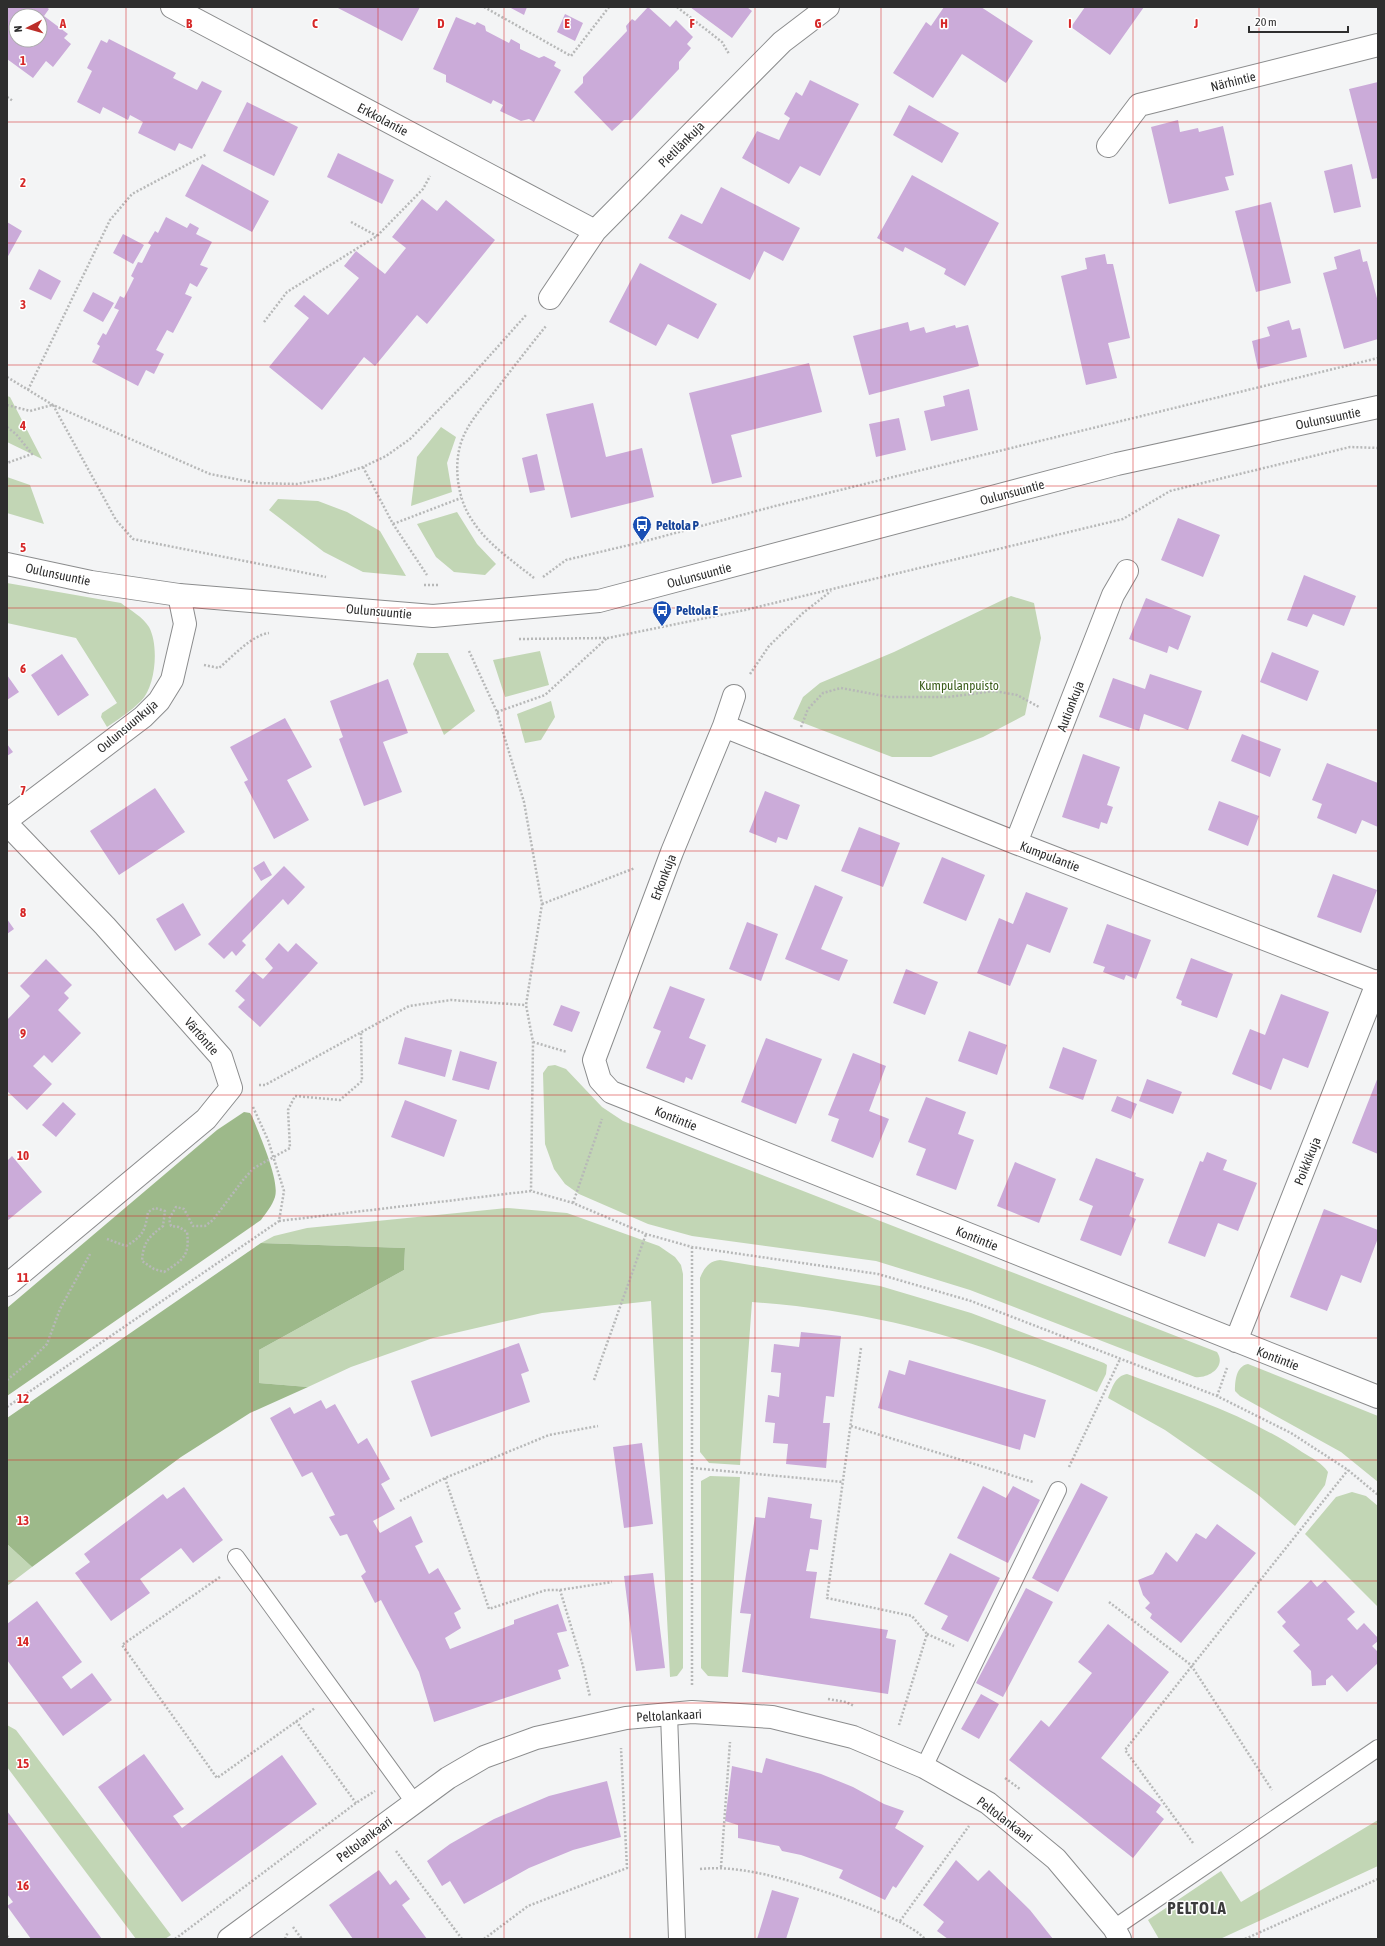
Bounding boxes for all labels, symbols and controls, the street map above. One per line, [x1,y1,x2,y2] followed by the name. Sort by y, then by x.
[8,8,48,48] north arrow
[1249,8,1348,34] scale bar
[1255,15,1277,29] text: 20 m
[59,16,67,31] text: A
[186,16,193,31] text: B
[312,16,318,31] text: C
[437,16,445,31] text: D
[564,16,570,31] text: E
[689,16,695,31] text: F
[815,16,822,31] text: G
[940,16,948,31] text: H
[1068,16,1072,31] text: I
[1193,16,1198,31] text: J
[12,25,24,33] text: N
[20,53,26,68] text: 1
[1209,69,1257,94] street label: Närhintie
[355,100,411,139] street label: Erkkolantie
[655,118,707,170] street label: Pietilänkuja
[20,175,26,190] text: 2
[20,297,26,312] text: 3
[1294,404,1362,433] street label: Oulunsuuntie
[19,418,26,433] text: 4
[978,477,1046,508] street label: Oulunsuuntie
[631,514,653,542] bus stop icon: Peltola P
[656,518,700,533] place label: Peltola P
[20,540,26,555] text: 5
[24,560,92,589] street label: Oulunsuuntie
[665,560,733,591] street label: Oulunsuuntie
[651,599,673,627] bus stop icon: Peltola E
[345,601,413,622] street label: Oulunsuuntie
[676,603,719,618] place label: Peltola E
[20,661,26,676] text: 6
[919,678,999,693] park label: Kumpulanpuisto
[1054,679,1087,734] street label: Autionkuja
[94,697,161,756] street label: Oulunsuunkuja
[20,783,26,798] text: 7
[1018,838,1082,875] street label: Kumpulantie
[648,852,679,902] street label: Erkonkuja
[20,905,26,920] text: 8
[181,1015,222,1058] street label: Värtöntie
[20,1026,26,1041] text: 9
[653,1103,699,1134] street label: Kontintie
[1291,1135,1324,1187] street label: Poikkikuja
[17,1148,29,1163] text: 10
[954,1223,1000,1254] street label: Kontintie
[17,1270,29,1285] text: 11
[1254,1344,1301,1373] street label: Kontintie
[17,1391,29,1406] text: 12
[17,1513,29,1528] text: 13
[17,1634,29,1649] text: 14
[636,1706,702,1725] street label: Peltolankaari
[17,1756,29,1771] text: 15
[974,1794,1035,1845] street label: Peltolankaari
[334,1814,395,1865] street label: Peltolankaari
[17,1878,29,1893] text: 16
[1167,1898,1227,1918] district label: PELTOLA

